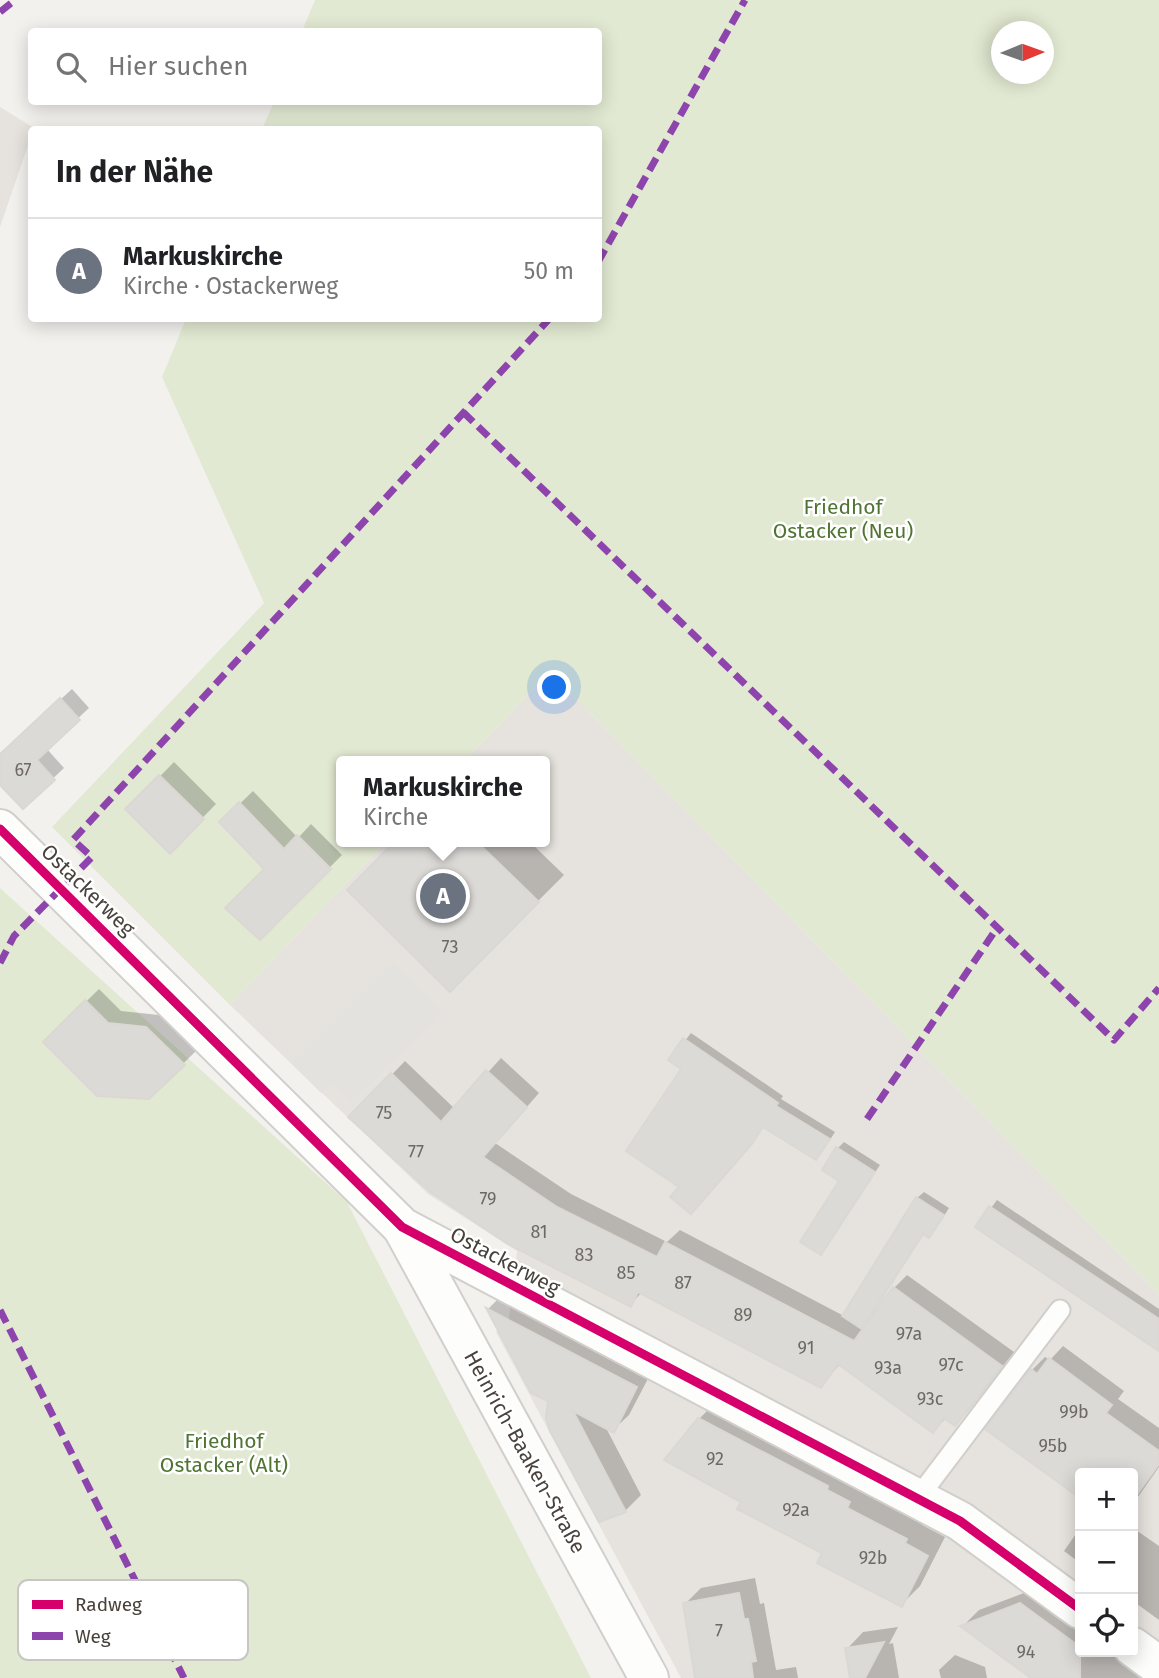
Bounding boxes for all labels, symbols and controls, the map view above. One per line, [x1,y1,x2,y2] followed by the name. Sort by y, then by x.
[991,21,1054,84] north arrow
[28,28,602,105] search box
[52,48,90,86] icon: search
[108,51,248,82] text: Hier suchen
[56,154,213,190] text: In der Nähe
[123,241,283,272] text: Markuskirche
[72,257,86,285] text: A
[524,257,574,285] text: 50 m
[123,272,338,300] text: Kirche · Ostackerweg
[773,494,913,544] park label: Friedhof Ostacker (Neu)
[537,670,571,704] your location
[336,756,550,847] popup
[14,759,32,781] house number: 67
[363,772,523,803] text: Markuskirche
[363,803,428,831] text: Kirche
[36,839,141,941] street label: Ostackerweg
[420,870,466,922] pin: A
[442,936,458,958] house number: 73
[376,1102,392,1124] house number: 75
[408,1141,424,1163] house number: 77
[479,1188,497,1210] house number: 79
[446,1221,564,1301] street label: Ostackerweg
[530,1221,548,1243] house number: 81
[575,1244,593,1266] house number: 83
[617,1262,635,1284] house number: 85
[674,1272,692,1294] house number: 87
[733,1304,753,1326] house number: 89
[896,1323,922,1345] house number: 97a
[798,1337,814,1359] house number: 91
[458,1346,592,1558] street label: Heinrich-Baaken-Straße
[938,1354,964,1376] house number: 97c
[874,1357,902,1379] house number: 93a
[917,1388,944,1410] house number: 93c
[1059,1401,1089,1423] house number: 99b
[160,1428,288,1478] park label: Friedhof Ostacker (Alt)
[1038,1435,1068,1457] house number: 95b
[706,1448,724,1470] house number: 92
[1075,1468,1138,1657] map controls
[1075,1468,1138,1531] button: +
[782,1499,810,1521] house number: 92a
[1075,1531,1138,1594] button: −
[859,1547,887,1569] house number: 92b
[18,1580,248,1660] legend
[75,1593,142,1616] text: Radweg
[1075,1594,1138,1657] button: locate
[715,1620,723,1642] house number: 7
[75,1625,111,1648] text: Weg
[1017,1641,1036,1663] house number: 94

